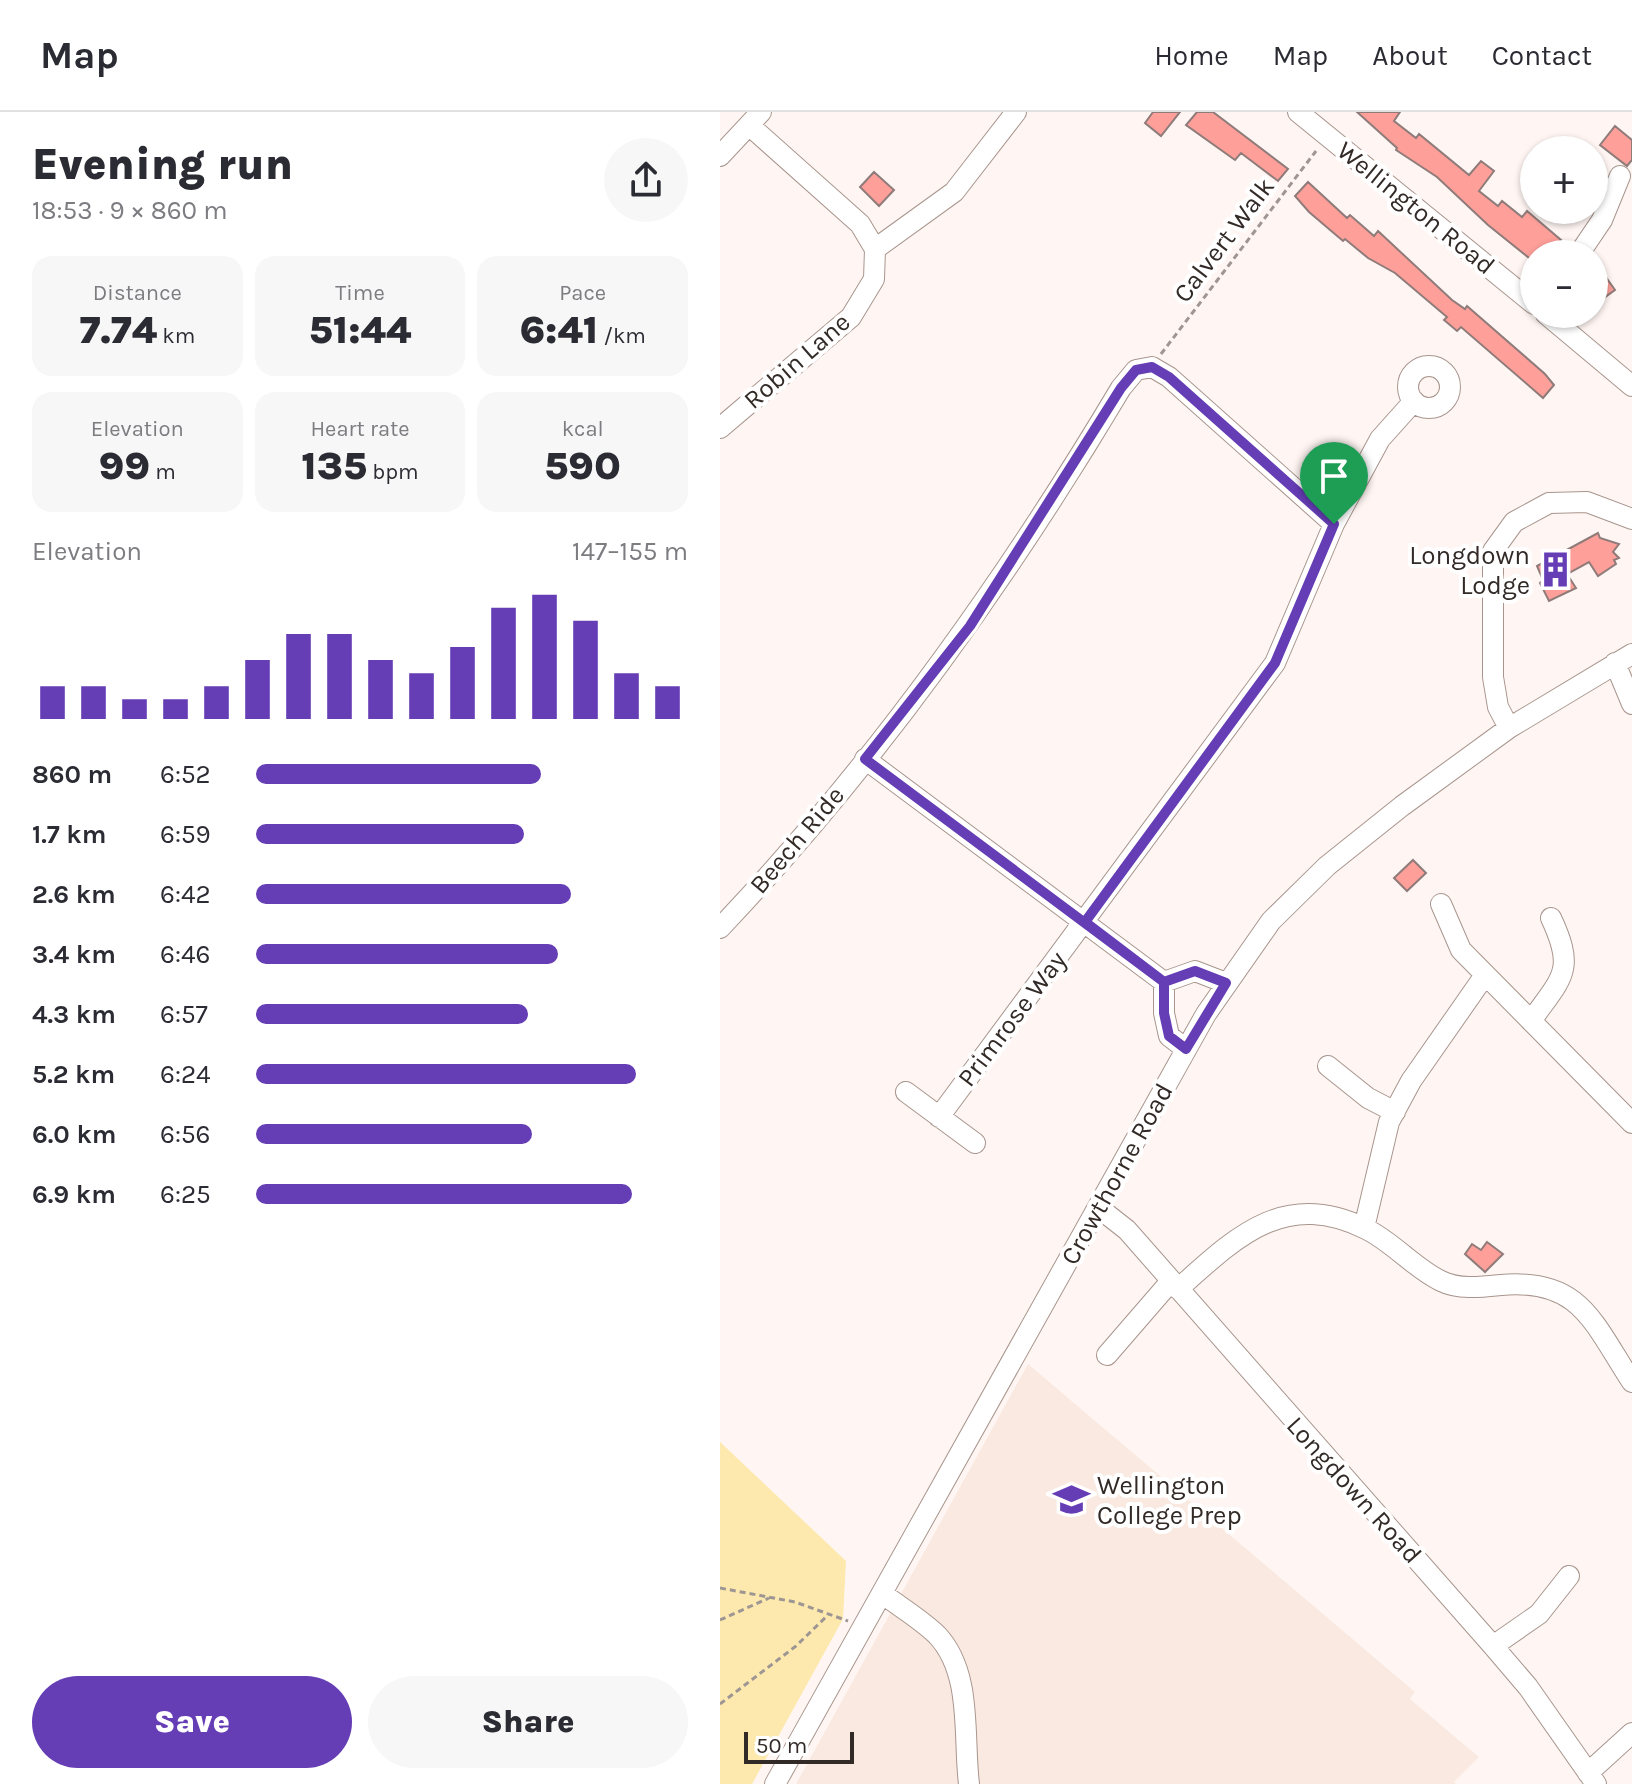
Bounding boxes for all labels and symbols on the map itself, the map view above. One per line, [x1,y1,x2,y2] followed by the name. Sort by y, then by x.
[1331,135,1501,281] street label: Wellington Road
[1167,172,1281,308] street label: Calvert Walk
[738,306,856,416] street label: Robin Lane
[1300,442,1368,524] pin
[1409,540,1530,601] place label: Longdown Lodge
[1537,551,1575,589] building icon: Longdown Lodge
[743,780,851,900] street label: Beech Ride
[951,945,1073,1093] street label: Primrose Way
[1054,1078,1180,1270] street label: Crowthorne Road
[1280,1410,1428,1570] street label: Longdown Road
[1097,1470,1242,1531] place label: Wellington College Prep
[1052,1481,1090,1519] school or university icon: Wellington College Prep
[744,1728,854,1764] scale bar

